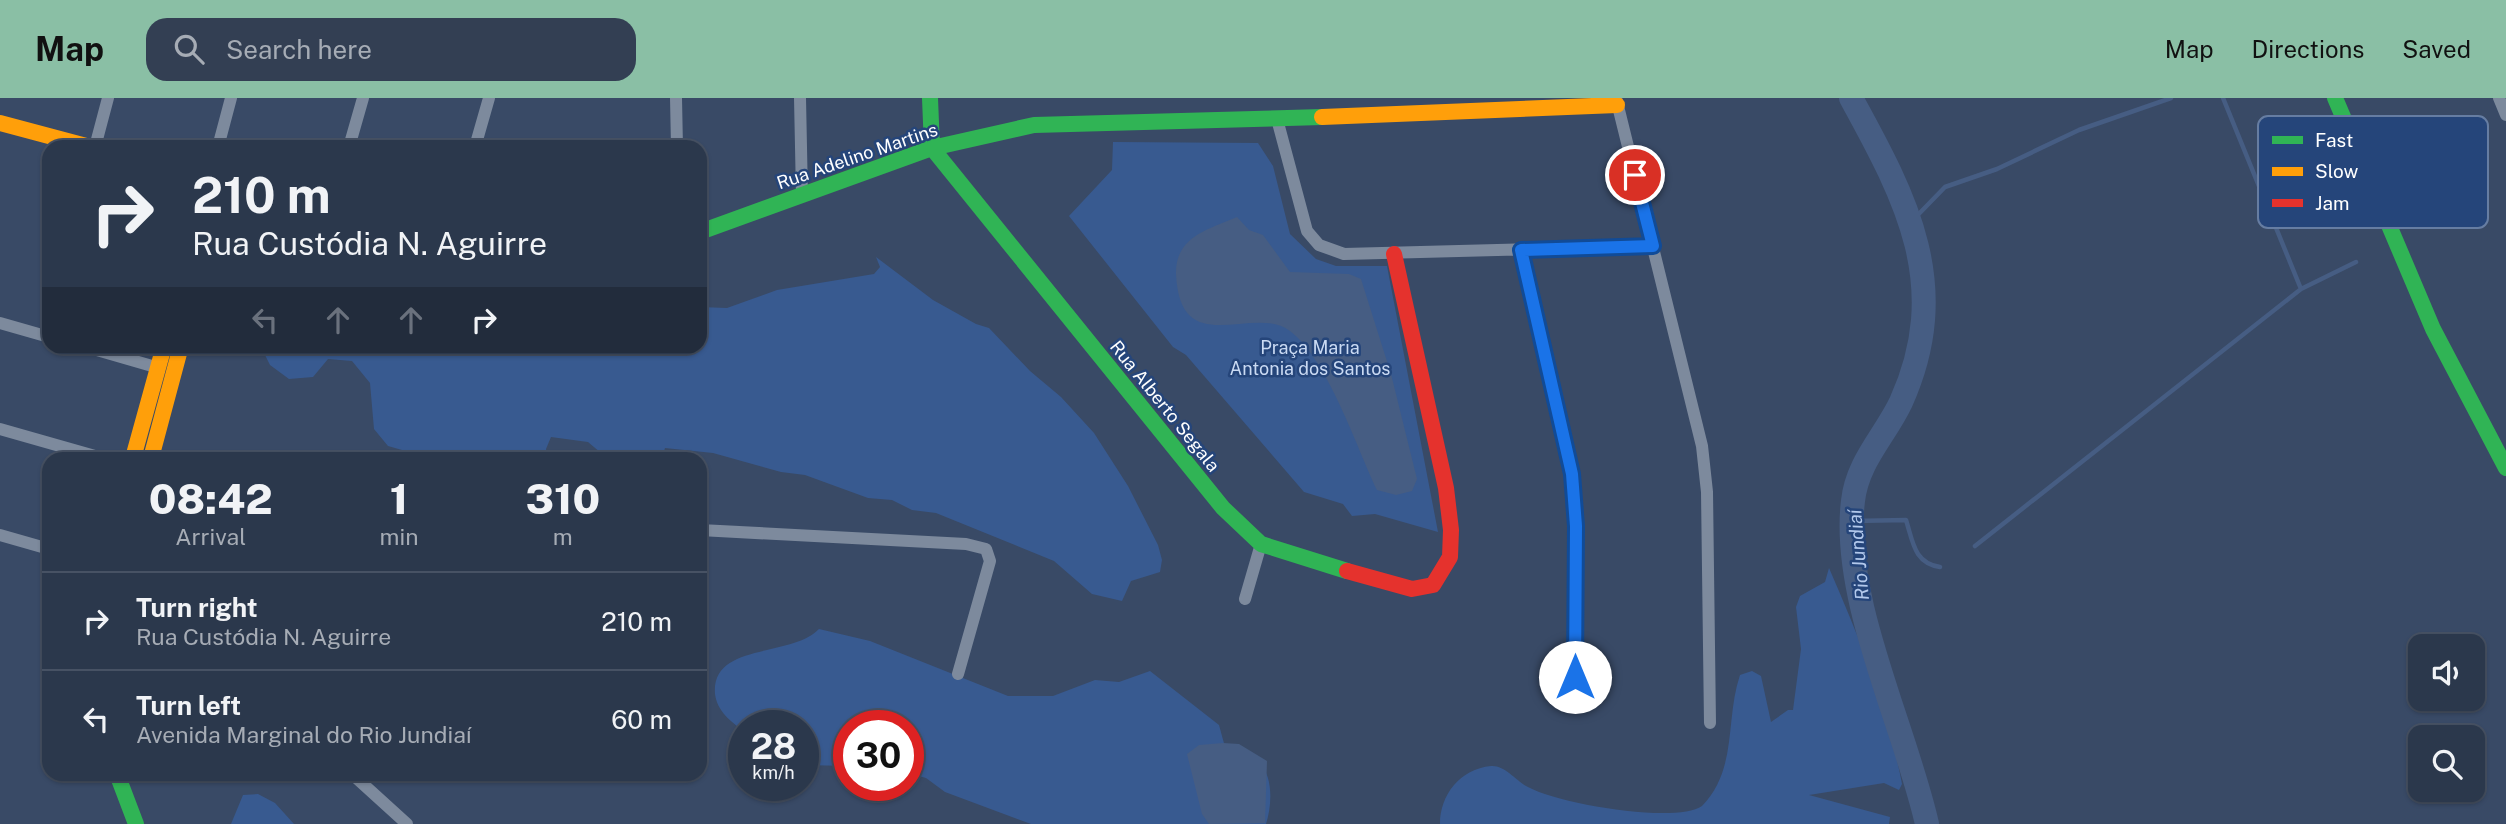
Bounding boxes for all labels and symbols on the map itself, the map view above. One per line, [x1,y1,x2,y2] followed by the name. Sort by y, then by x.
[2258,116,2488,228] legend
[774,119,940,193] street label: Rua Adelino Martins
[2315,129,2353,151] text: Fast
[1605,145,1665,205] pin
[2315,160,2359,182] text: Slow
[2315,192,2349,214] text: Jam
[1106,336,1224,476] street label: Rua Alberto Segala
[1230,337,1390,379] park label: Praça Maria Antonia dos Santos
[1843,506,1873,601] water label: Rio Jundiaí
[1538,640,1612,714] position arrow
[833,710,924,801] speed limit sign: 30

